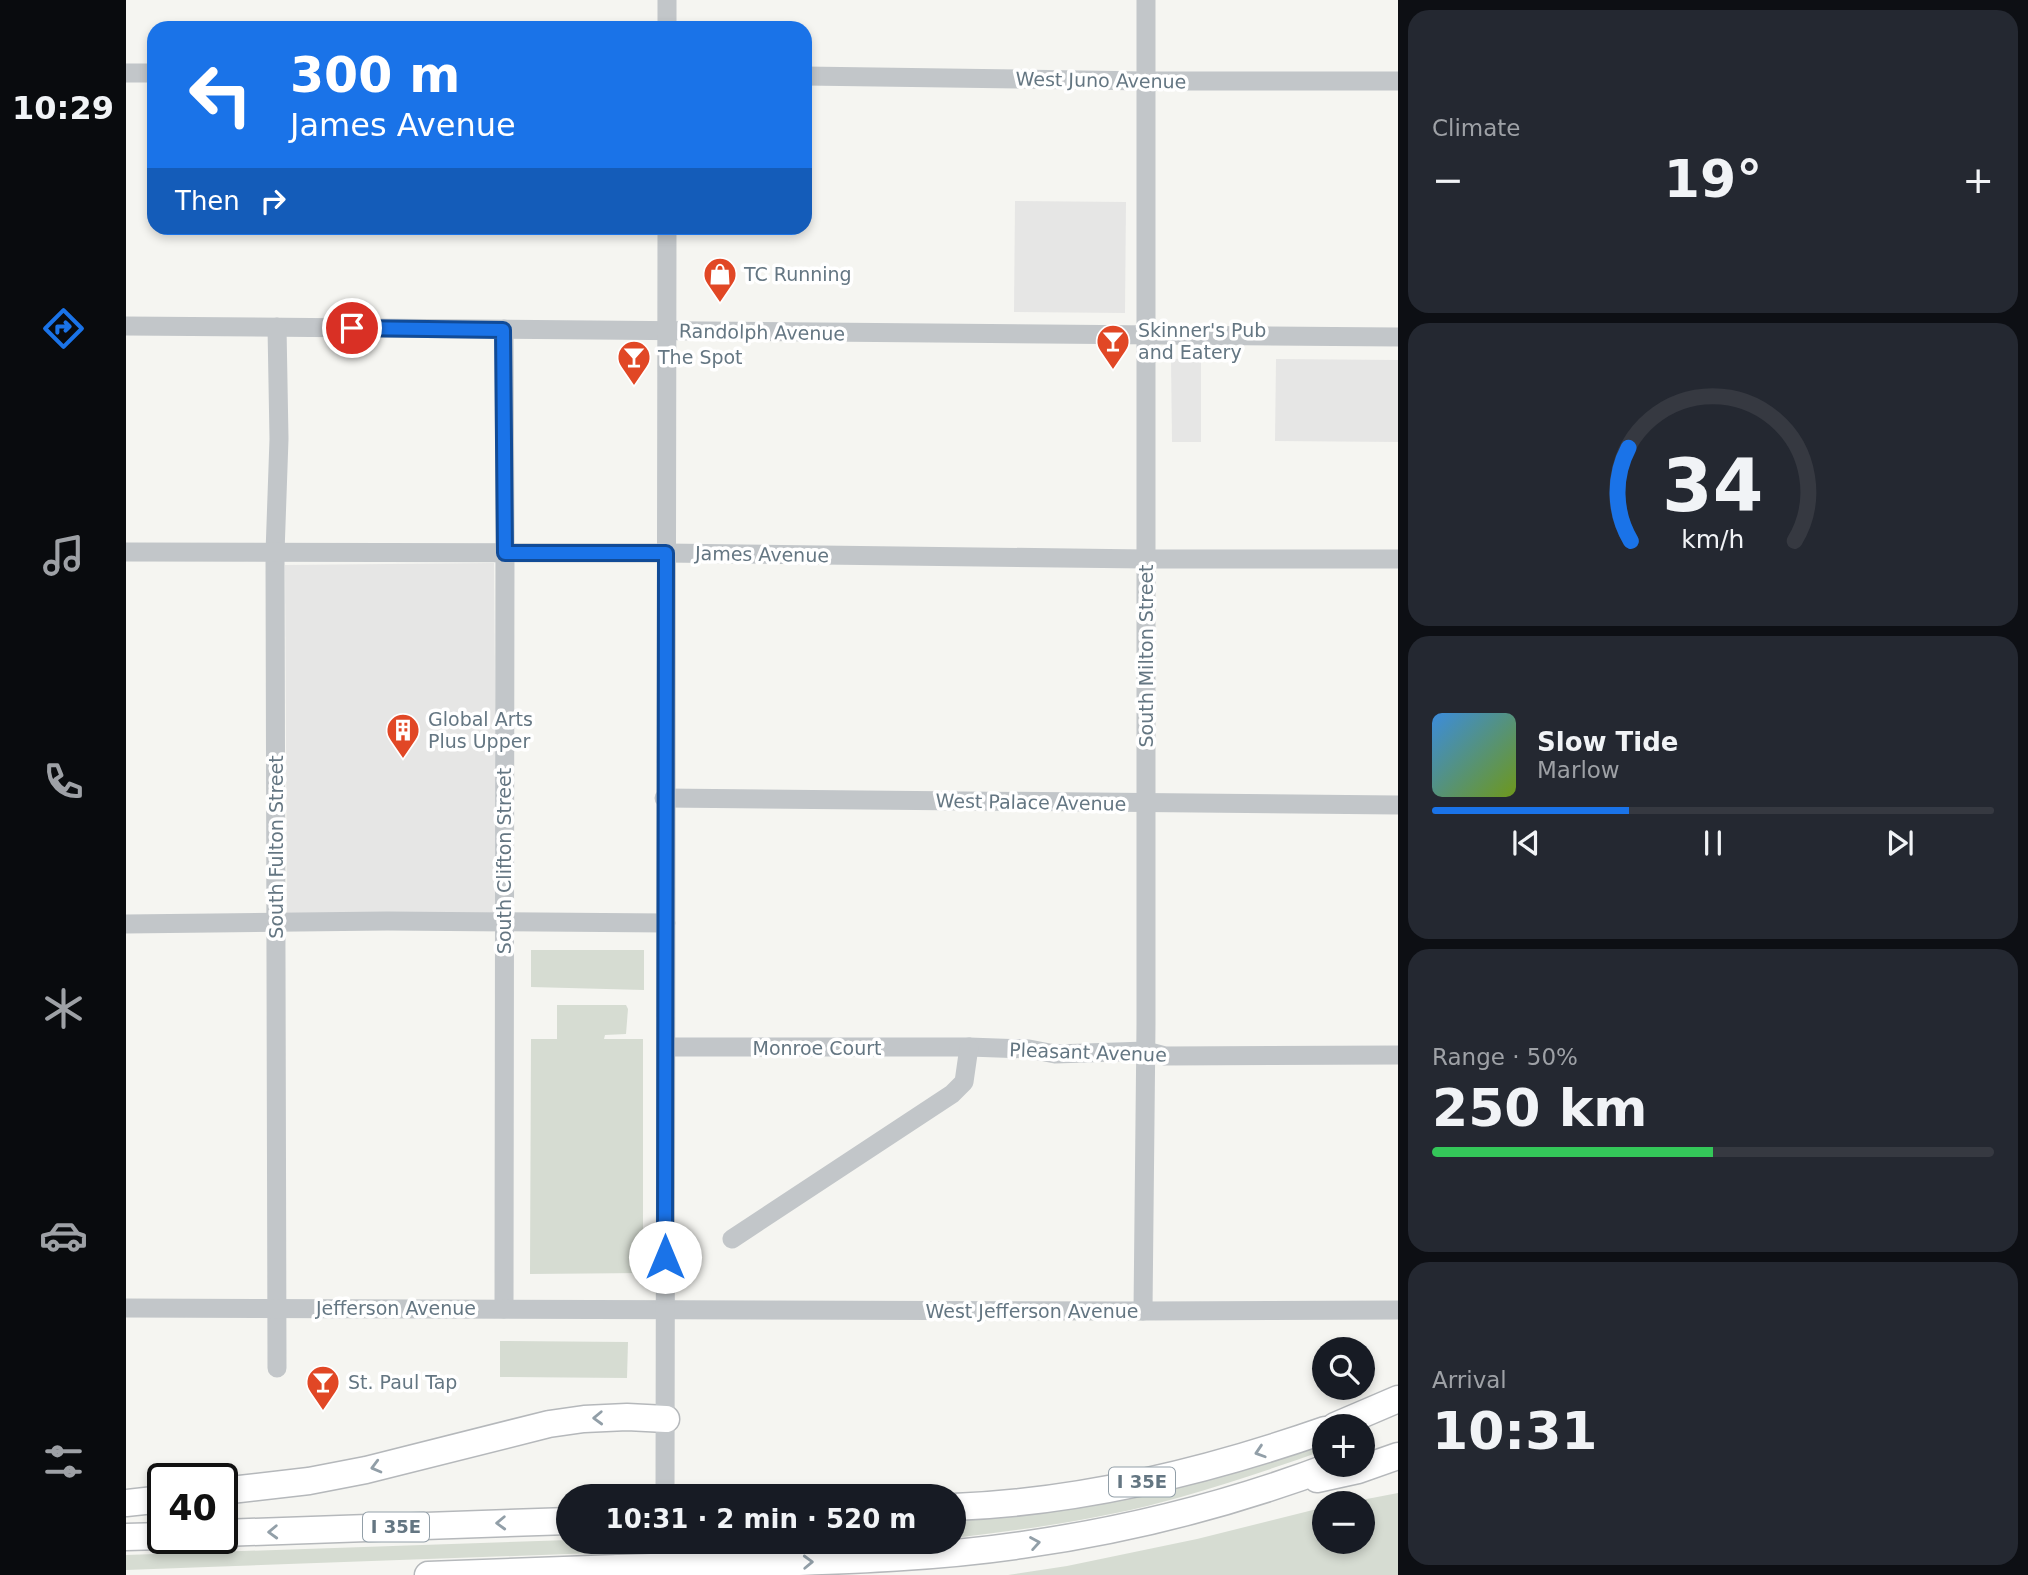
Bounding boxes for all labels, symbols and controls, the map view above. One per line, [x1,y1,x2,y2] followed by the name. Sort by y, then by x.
[290,47,460,104] text: 300 m
[175,49,266,140] icon: left
[1015,68,1187,92] street label: West Juno Avenue
[12,89,114,127] text: 10:29
[290,106,516,144] text: James Avenue
[1432,115,1521,141] text: Climate
[1664,149,1762,209] text: 19°
[1432,158,1464,202] text: −
[1962,158,1994,202] text: +
[254,182,292,220] icon: right
[175,186,240,216] text: Then
[701,255,739,304] shop icon: TC Running
[743,263,852,285] place label: TC Running
[322,298,382,358] pin
[39,304,88,353] icon: directions
[333,309,371,347] icon: arrive
[1138,319,1266,363] place label: Skinner's Pub and Eatery
[679,320,845,344] street label: Randolph Avenue
[1094,322,1132,371] bar icon: Skinner's Pub and Eatery
[615,338,653,387] bar icon: The Spot
[657,346,743,368] place label: The Spot
[1662,443,1764,528] text: 34
[1681,524,1745,553] text: km/h
[39,531,88,580] icon: music
[694,542,829,566] street label: James Avenue
[1135,564,1157,748] street label: South Milton Street
[428,708,533,752] place label: Global Arts Plus Upper
[384,711,422,760] building icon: Global Arts Plus Upper
[1537,727,1678,757] text: Slow Tide
[265,755,287,939] street label: South Fulton Street
[39,757,88,806] icon: phone
[1537,757,1620,783] text: Marlow
[493,768,515,954] street label: South Clifton Street
[935,789,1127,815] street label: West Palace Avenue
[1507,824,1545,862] icon: previous
[1694,824,1732,862] icon: pause
[1881,824,1919,862] icon: next
[39,984,88,1033] icon: climate
[752,1037,882,1059] street label: Monroe Court
[1009,1038,1167,1066] street label: Pleasant Avenue
[1432,1044,1578,1070] text: Range · 50%
[1432,1078,1647,1138] text: 250 km
[39,1211,88,1260] icon: car
[628,1220,702,1294] position arrow
[315,1297,476,1319] street label: Jefferson Avenue
[926,1300,1138,1322] street label: West Jefferson Avenue
[1312,1337,1375,1554] map controls
[1312,1337,1375,1400] button: search
[304,1363,342,1412] bar icon: St. Paul Tap
[1432,1367,1507,1393] text: Arrival
[348,1371,457,1393] place label: St. Paul Tap
[1432,1401,1598,1461] text: 10:31
[592,1411,603,1426] one-way arrow
[1312,1414,1375,1477] button: +
[39,1437,88,1486] icon: filters
[1254,1444,1267,1458] one-way arrow
[370,1459,382,1473] one-way arrow
[147,1463,238,1554] speed limit sign: 40
[1109,1468,1175,1497] road number: I 35E
[1312,1491,1375,1554] button: −
[606,1504,916,1534] text: 10:31 · 2 min · 520 m
[363,1512,429,1542] road number: I 35E
[495,1516,506,1531] one-way arrow
[267,1524,278,1539] one-way arrow
[1029,1536,1040,1551] one-way arrow
[803,1554,814,1569] one-way arrow

